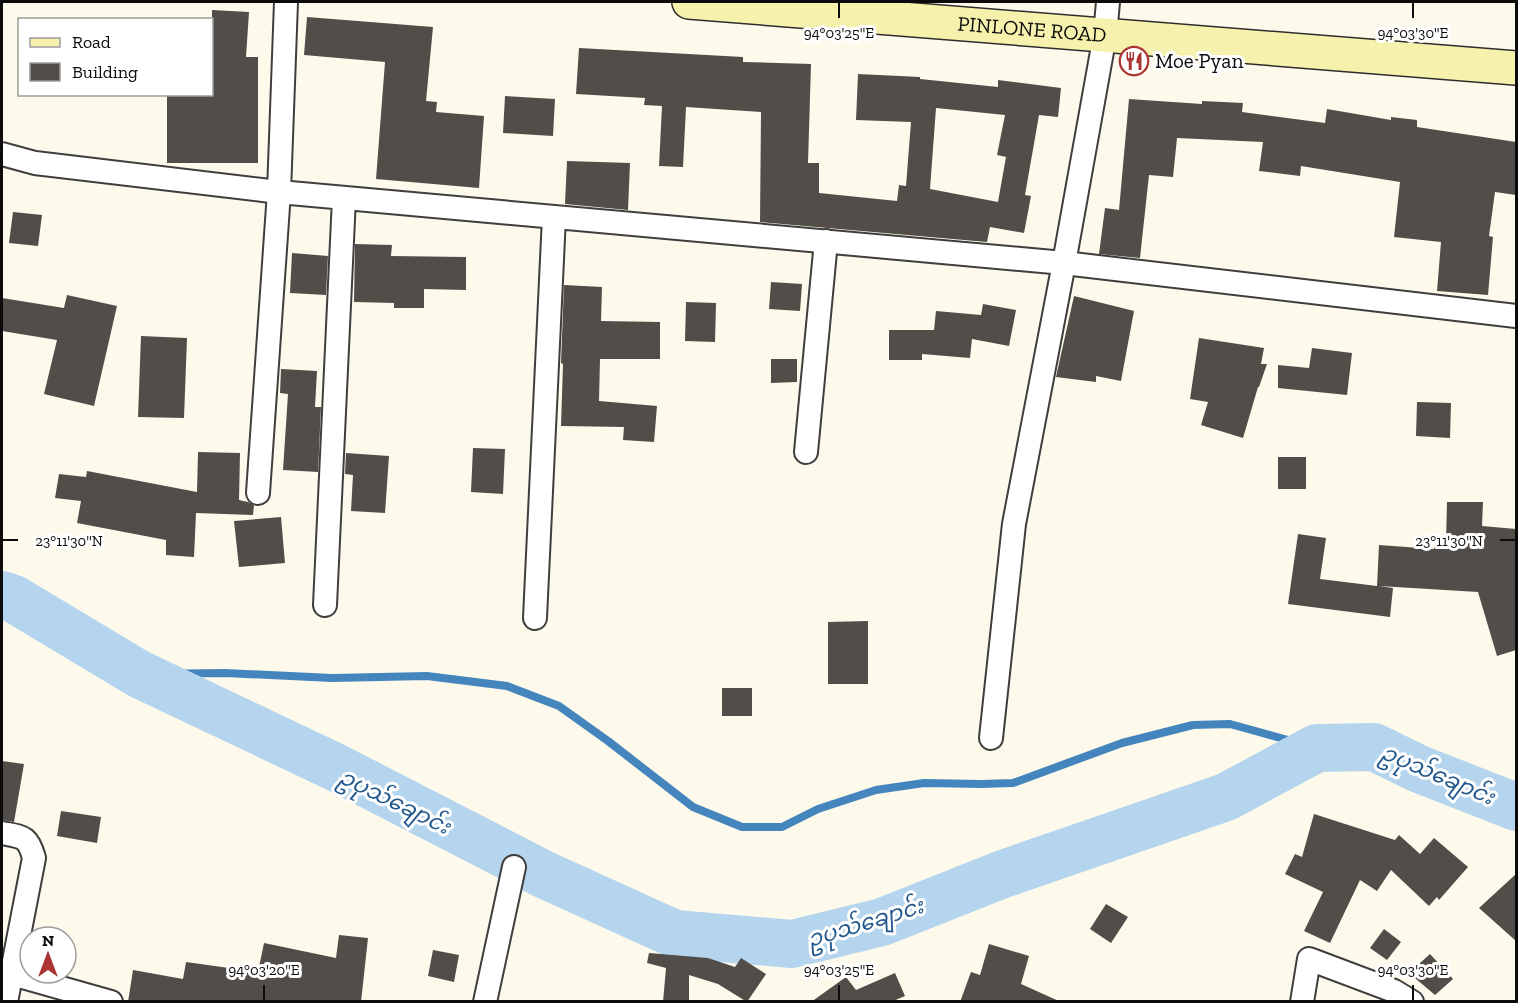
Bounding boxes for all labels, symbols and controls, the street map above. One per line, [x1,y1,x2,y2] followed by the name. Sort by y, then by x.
[957,10,1107,47] street label: PINLONE ROAD
[18,18,213,96] legend
[804,24,874,42] text: 94°03'25"E
[1378,24,1449,42] text: 94°03'30"E
[72,31,111,53] text: Road
[1118,45,1150,77] restaurant icon: Moe Pyan
[1155,48,1243,73] place label: Moe Pyan
[72,61,138,83] text: Building
[35,532,103,550] text: 23°11'30"N
[1415,532,1483,550] text: 23°11'30"N
[1375,737,1500,816] water label: ဥပုသ်ချောင်း
[333,761,457,845] water label: ဥပုသ်ချောင်း
[803,890,929,958] water label: ဥပုသ်ချောင်း
[18,925,78,985] north arrow
[42,931,54,950] text: N
[228,961,300,979] text: 94°03'20"E
[804,961,874,979] text: 94°03'25"E
[1378,961,1449,979] text: 94°03'30"E

